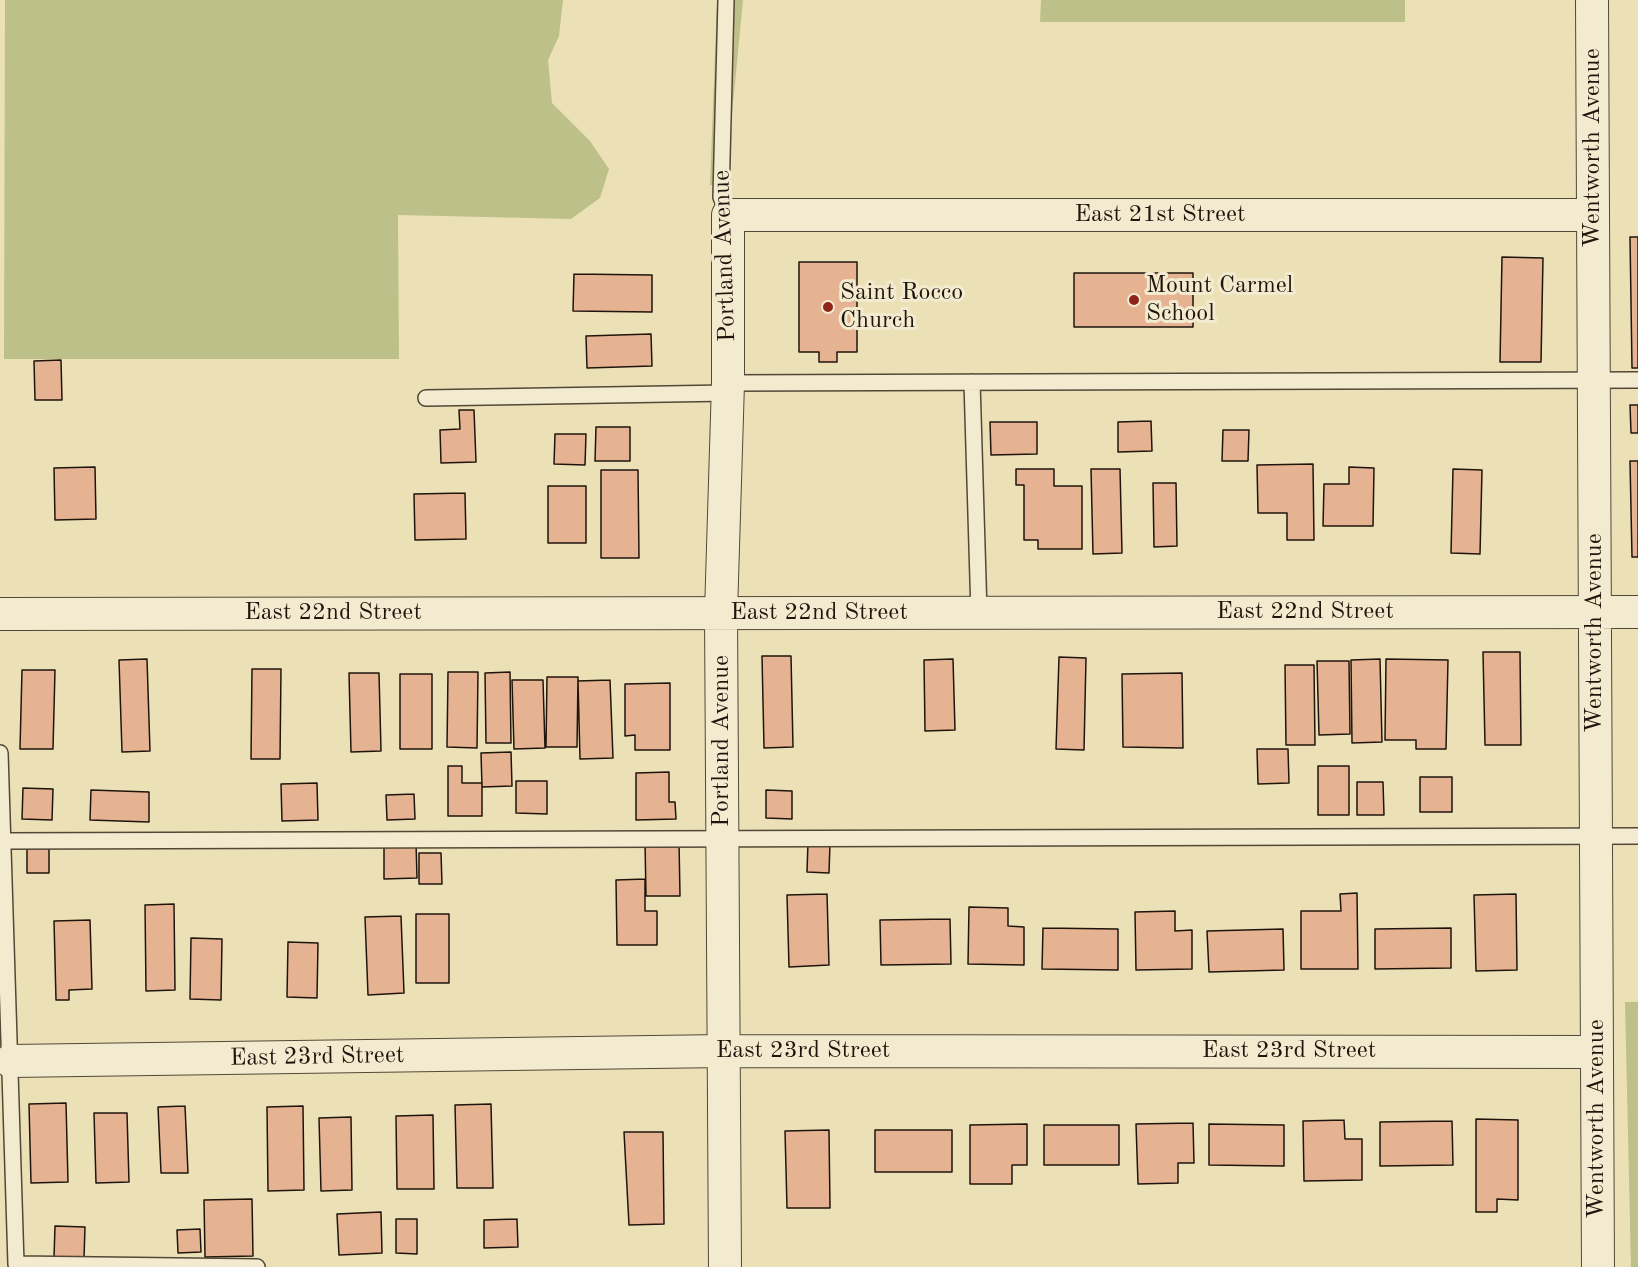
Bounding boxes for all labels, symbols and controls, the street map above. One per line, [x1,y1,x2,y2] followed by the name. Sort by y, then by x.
[1579,48,1607,248] street label: Wentworth Avenue
[708,170,742,342] street label: Portland Avenue
[1075,201,1245,229] street label: East 21st Street
[1146,272,1293,328] place label: Mount Carmel School
[840,279,963,335] place label: Saint Rocco Church
[1127,293,1141,307] marker: Mount Carmel School
[821,300,835,314] marker: Saint Rocco Church
[1581,533,1609,733] street label: Wentworth Avenue
[1216,598,1394,626] street label: East 22nd Street
[244,599,422,627] street label: East 22nd Street
[730,599,908,627] street label: East 22nd Street
[708,655,736,827] street label: Portland Avenue
[1583,1019,1611,1219] street label: Wentworth Avenue
[716,1037,890,1065] street label: East 23rd Street
[1202,1037,1376,1065] street label: East 23rd Street
[230,1041,404,1073] street label: East 23rd Street

